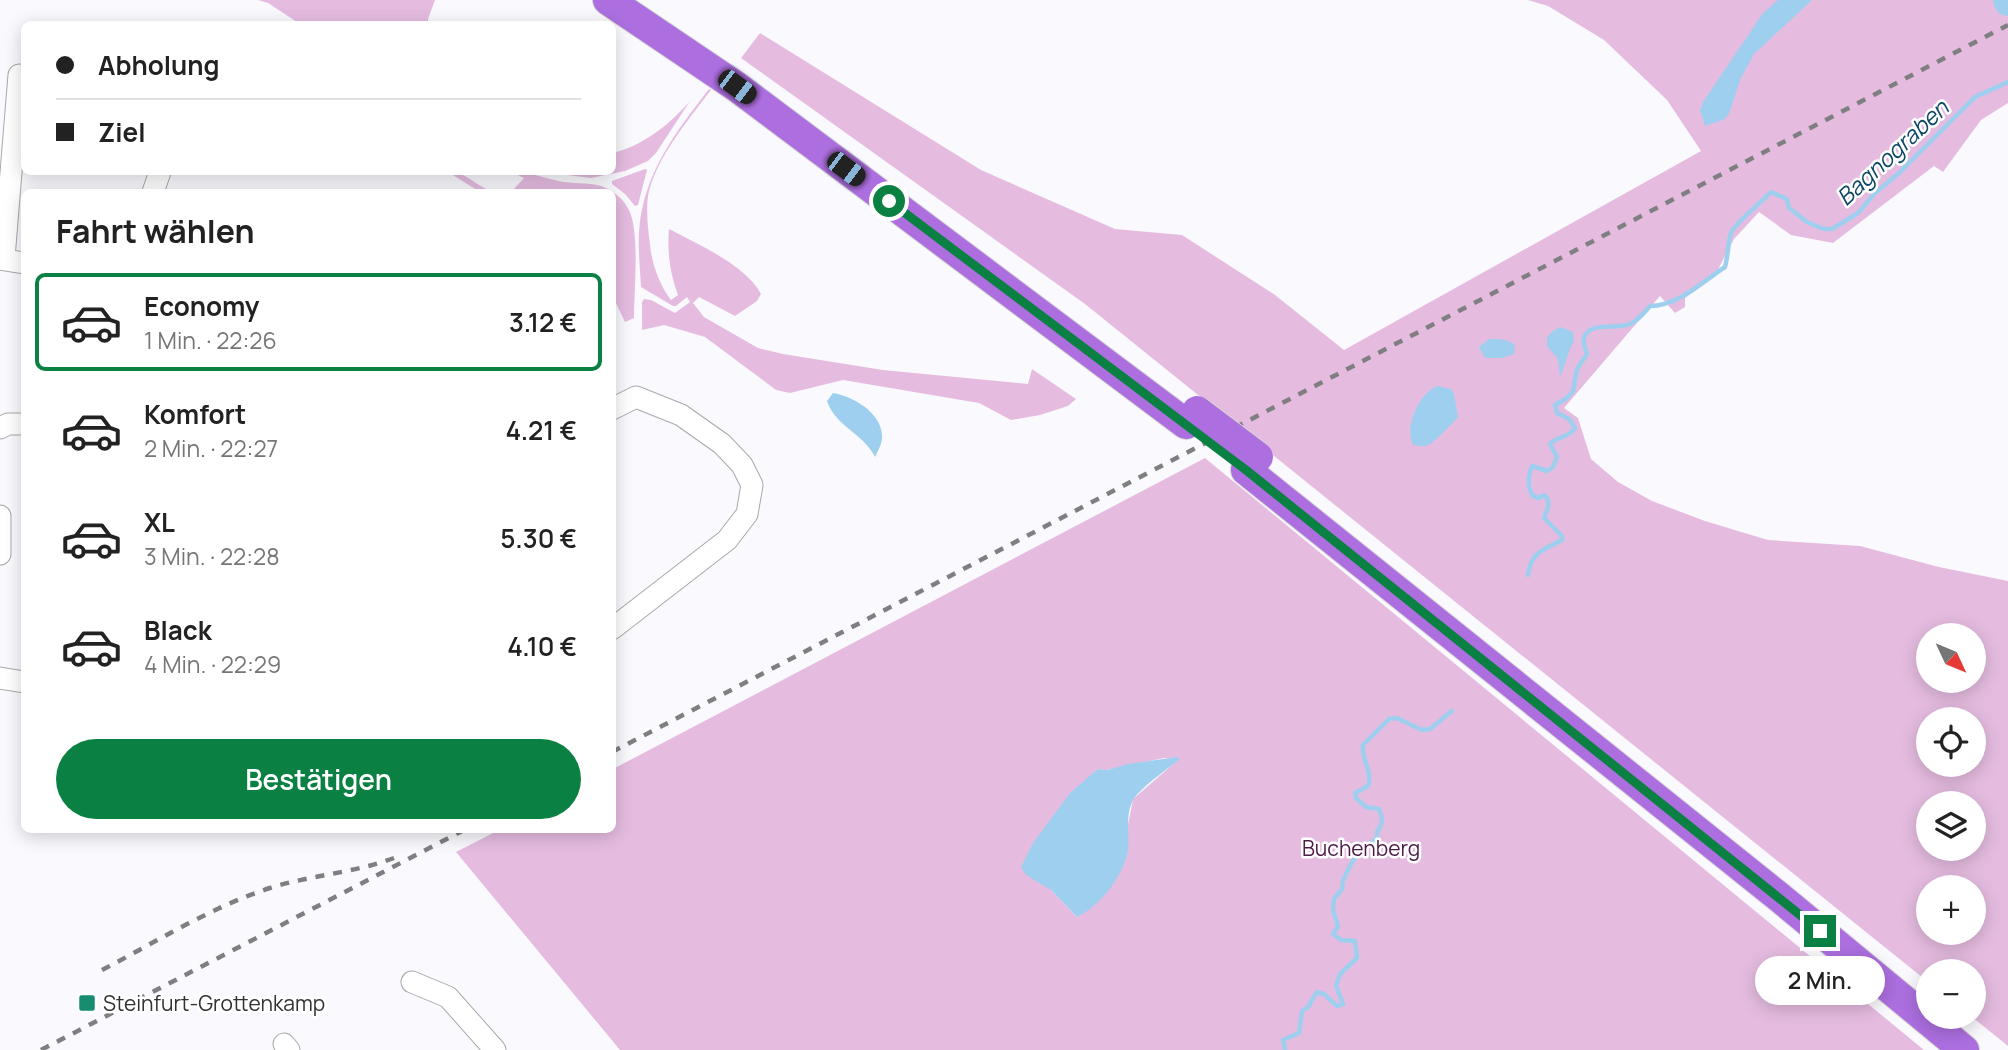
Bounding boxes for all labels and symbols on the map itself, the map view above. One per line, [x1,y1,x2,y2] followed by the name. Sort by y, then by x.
[714,66,761,108] car
[1829,91,1956,212] water label: Bagnograben
[823,148,870,190] car
[873,185,905,217] route start
[1916,623,1986,693] north arrow
[1302,834,1420,862] park label: Buchenberg
[1804,915,1836,947] route end
[1755,956,1885,1004] callout: 2 Min.
[103,989,325,1017] place label: Steinfurt-Grottenkamp
[77,993,97,1013] marker: Steinfurt-Grottenkamp

